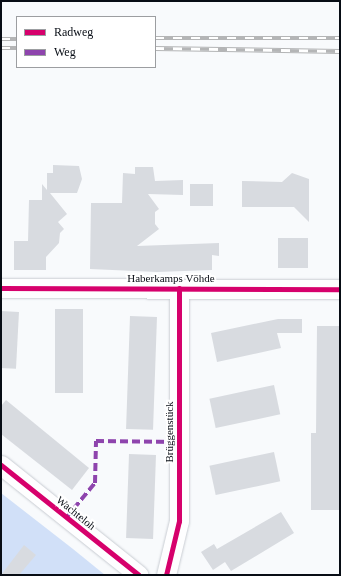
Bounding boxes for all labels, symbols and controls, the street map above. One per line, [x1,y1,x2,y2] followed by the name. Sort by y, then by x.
[16,16,156,68] legend
[54,25,93,39] text: Radweg
[54,45,76,59] text: Weg
[127,271,215,285] street label: Haberkamps Vöhde
[162,401,176,463] street label: Brüggenstück
[54,493,98,533] street label: Wachteloh

